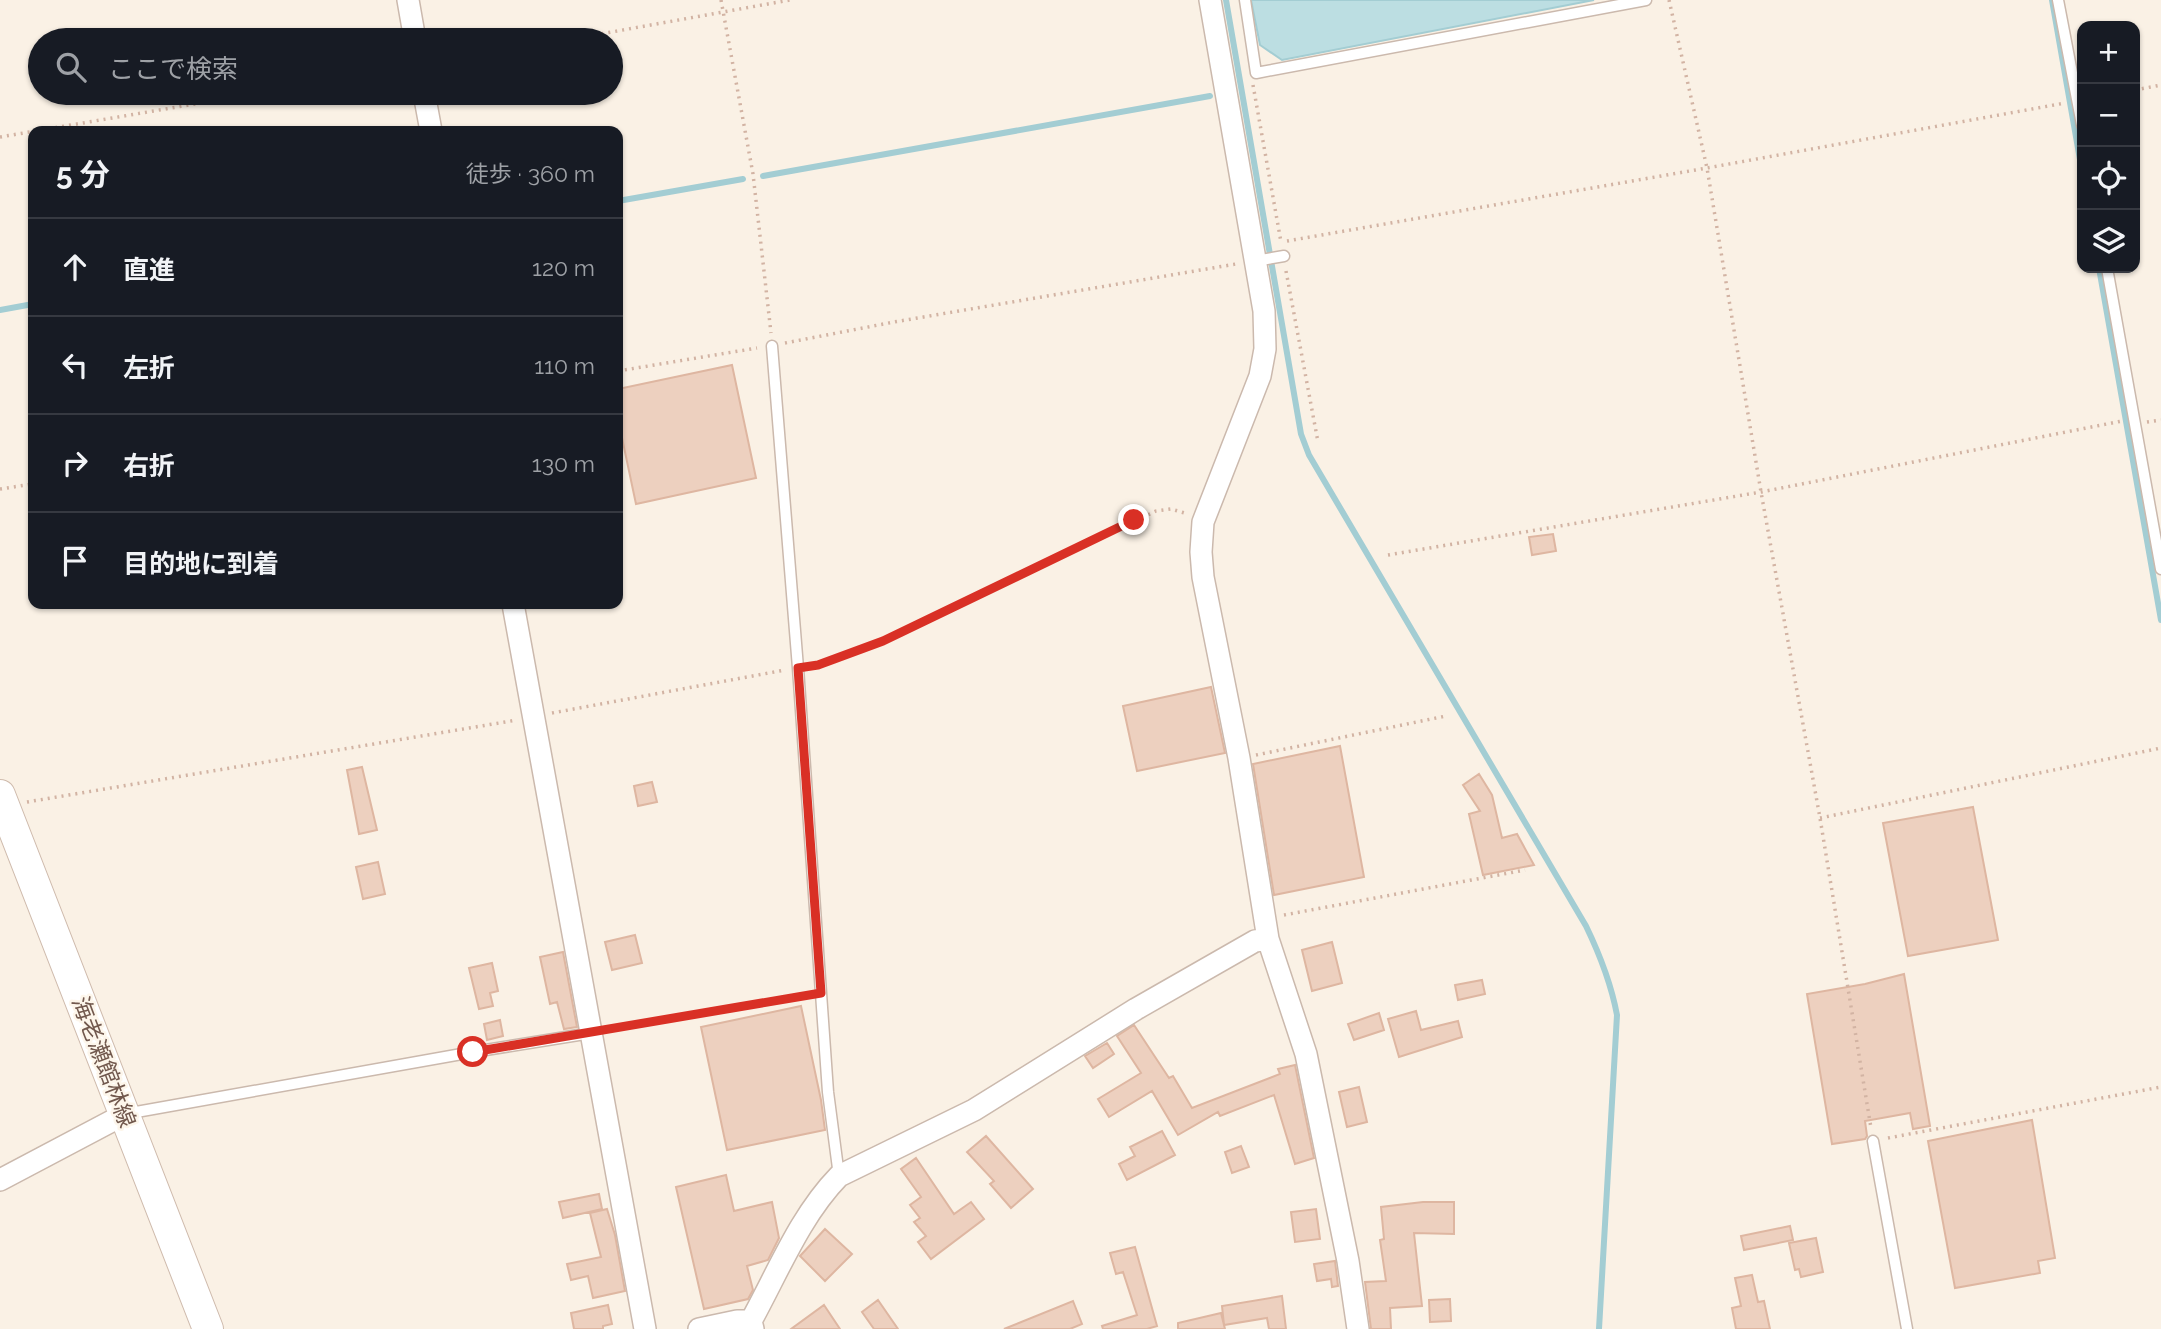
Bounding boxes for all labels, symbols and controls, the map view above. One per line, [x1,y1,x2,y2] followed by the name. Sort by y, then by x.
[2077,21,2140,273] map controls
[2077,21,2140,84] button: +
[28,28,623,105] search box
[52,48,90,86] icon: search
[108,54,238,84] text: ここで検索
[2077,84,2140,147] button: −
[2077,147,2140,210] button: locate
[56,157,110,192] text: 5 分
[466,160,595,187] text: 徒歩 · 360 m
[2077,210,2140,273] button: layers
[56,248,94,286] icon: ahead
[532,254,595,281] text: 120 m
[123,255,175,285] text: 直進
[56,346,94,384] icon: left
[534,352,595,379] text: 110 m
[123,353,175,383] text: 左折
[56,444,94,482] icon: right
[532,450,595,477] text: 130 m
[123,451,175,481] text: 右折
[1118,504,1149,535] route end
[56,542,94,580] icon: arrive
[123,549,279,579] text: 目的地に到着
[67,993,142,1131] street label: 海老瀬館林線
[457,1036,488,1067] route start

